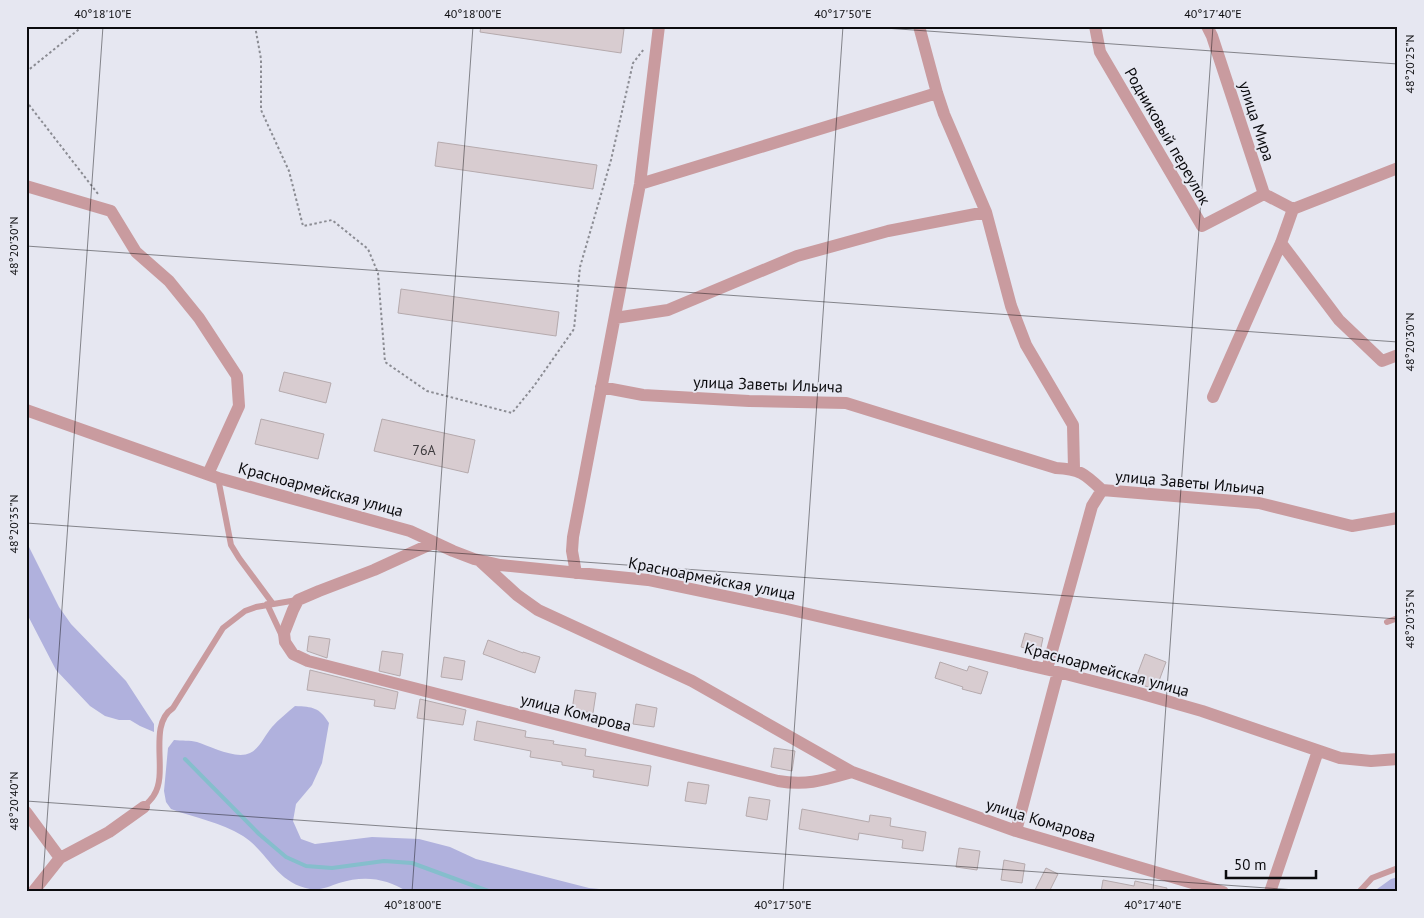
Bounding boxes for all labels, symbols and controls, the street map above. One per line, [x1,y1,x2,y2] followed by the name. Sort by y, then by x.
[74,6,132,21] text: 40°18'10"E
[444,6,502,21] text: 40°18'00"E
[814,6,872,21] text: 40°17'50"E
[1184,6,1242,21] text: 40°17'40"E
[1402,34,1417,94] text: 48°20'25"N
[1121,64,1216,209] street label: Родниковый переулок
[1235,78,1279,164] street label: улица Мира
[6,216,21,276] text: 48°20'30"N
[1402,312,1417,372] text: 48°20'30"N
[693,371,843,397] street label: улица Заветы Ильича
[412,441,437,459] house number: 76А
[236,457,406,521] street label: Красноармейская улица
[1115,466,1265,498] street label: улица Заветы Ильича
[6,494,21,554] text: 48°20'35"N
[627,552,797,604] street label: Красноармейская улица
[1402,589,1417,649] text: 48°20'35"N
[1022,637,1192,701] street label: Красноармейская улица
[518,689,634,735] street label: улица Комарова
[6,771,21,831] text: 48°20'40"N
[984,794,1098,846] street label: улица Комарова
[1226,848,1316,880] scale bar
[1234,855,1267,874] text: 50 m
[384,897,442,912] text: 40°18'00"E
[754,897,812,912] text: 40°17'50"E
[1124,897,1182,912] text: 40°17'40"E

